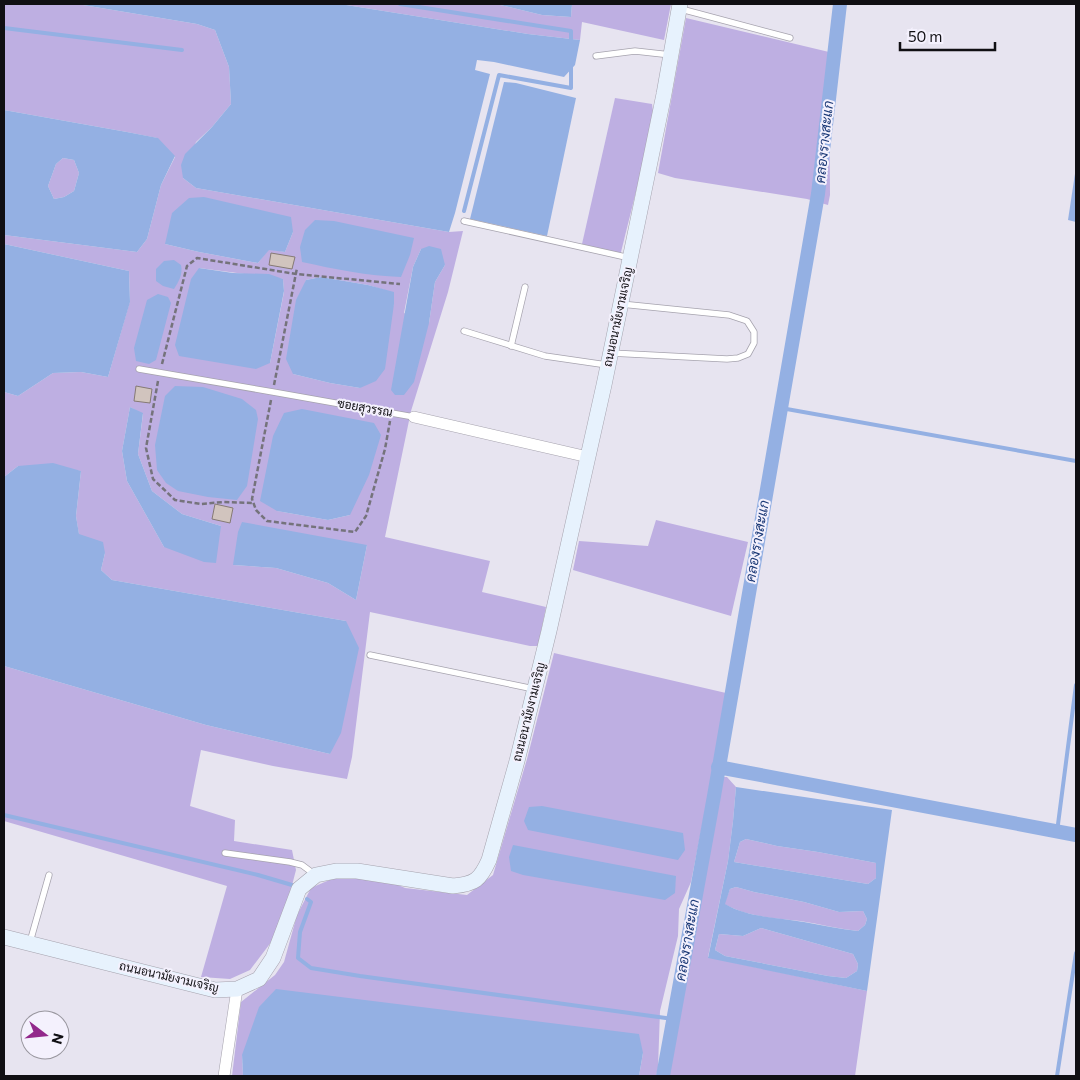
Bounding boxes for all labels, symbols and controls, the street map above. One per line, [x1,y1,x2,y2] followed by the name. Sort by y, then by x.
[900,20,995,52] scale bar
[908,27,942,45] text: 50 m
[811,100,836,184] water label: คลองรางสะแก
[600,266,635,368] street label: ถนนอนามัยงามเจริญ
[336,395,394,422] street label: ซอยสุวรรณ
[741,499,772,583] water label: คลองรางสะแก
[509,661,548,763] street label: ถนนอนามัยงามเจริญ
[671,898,702,982] water label: คลองรางสะแก
[118,958,220,995] street label: ถนนอนามัยงามเจริญ
[20,1010,70,1060] north arrow
[48,1031,68,1046] text: N

